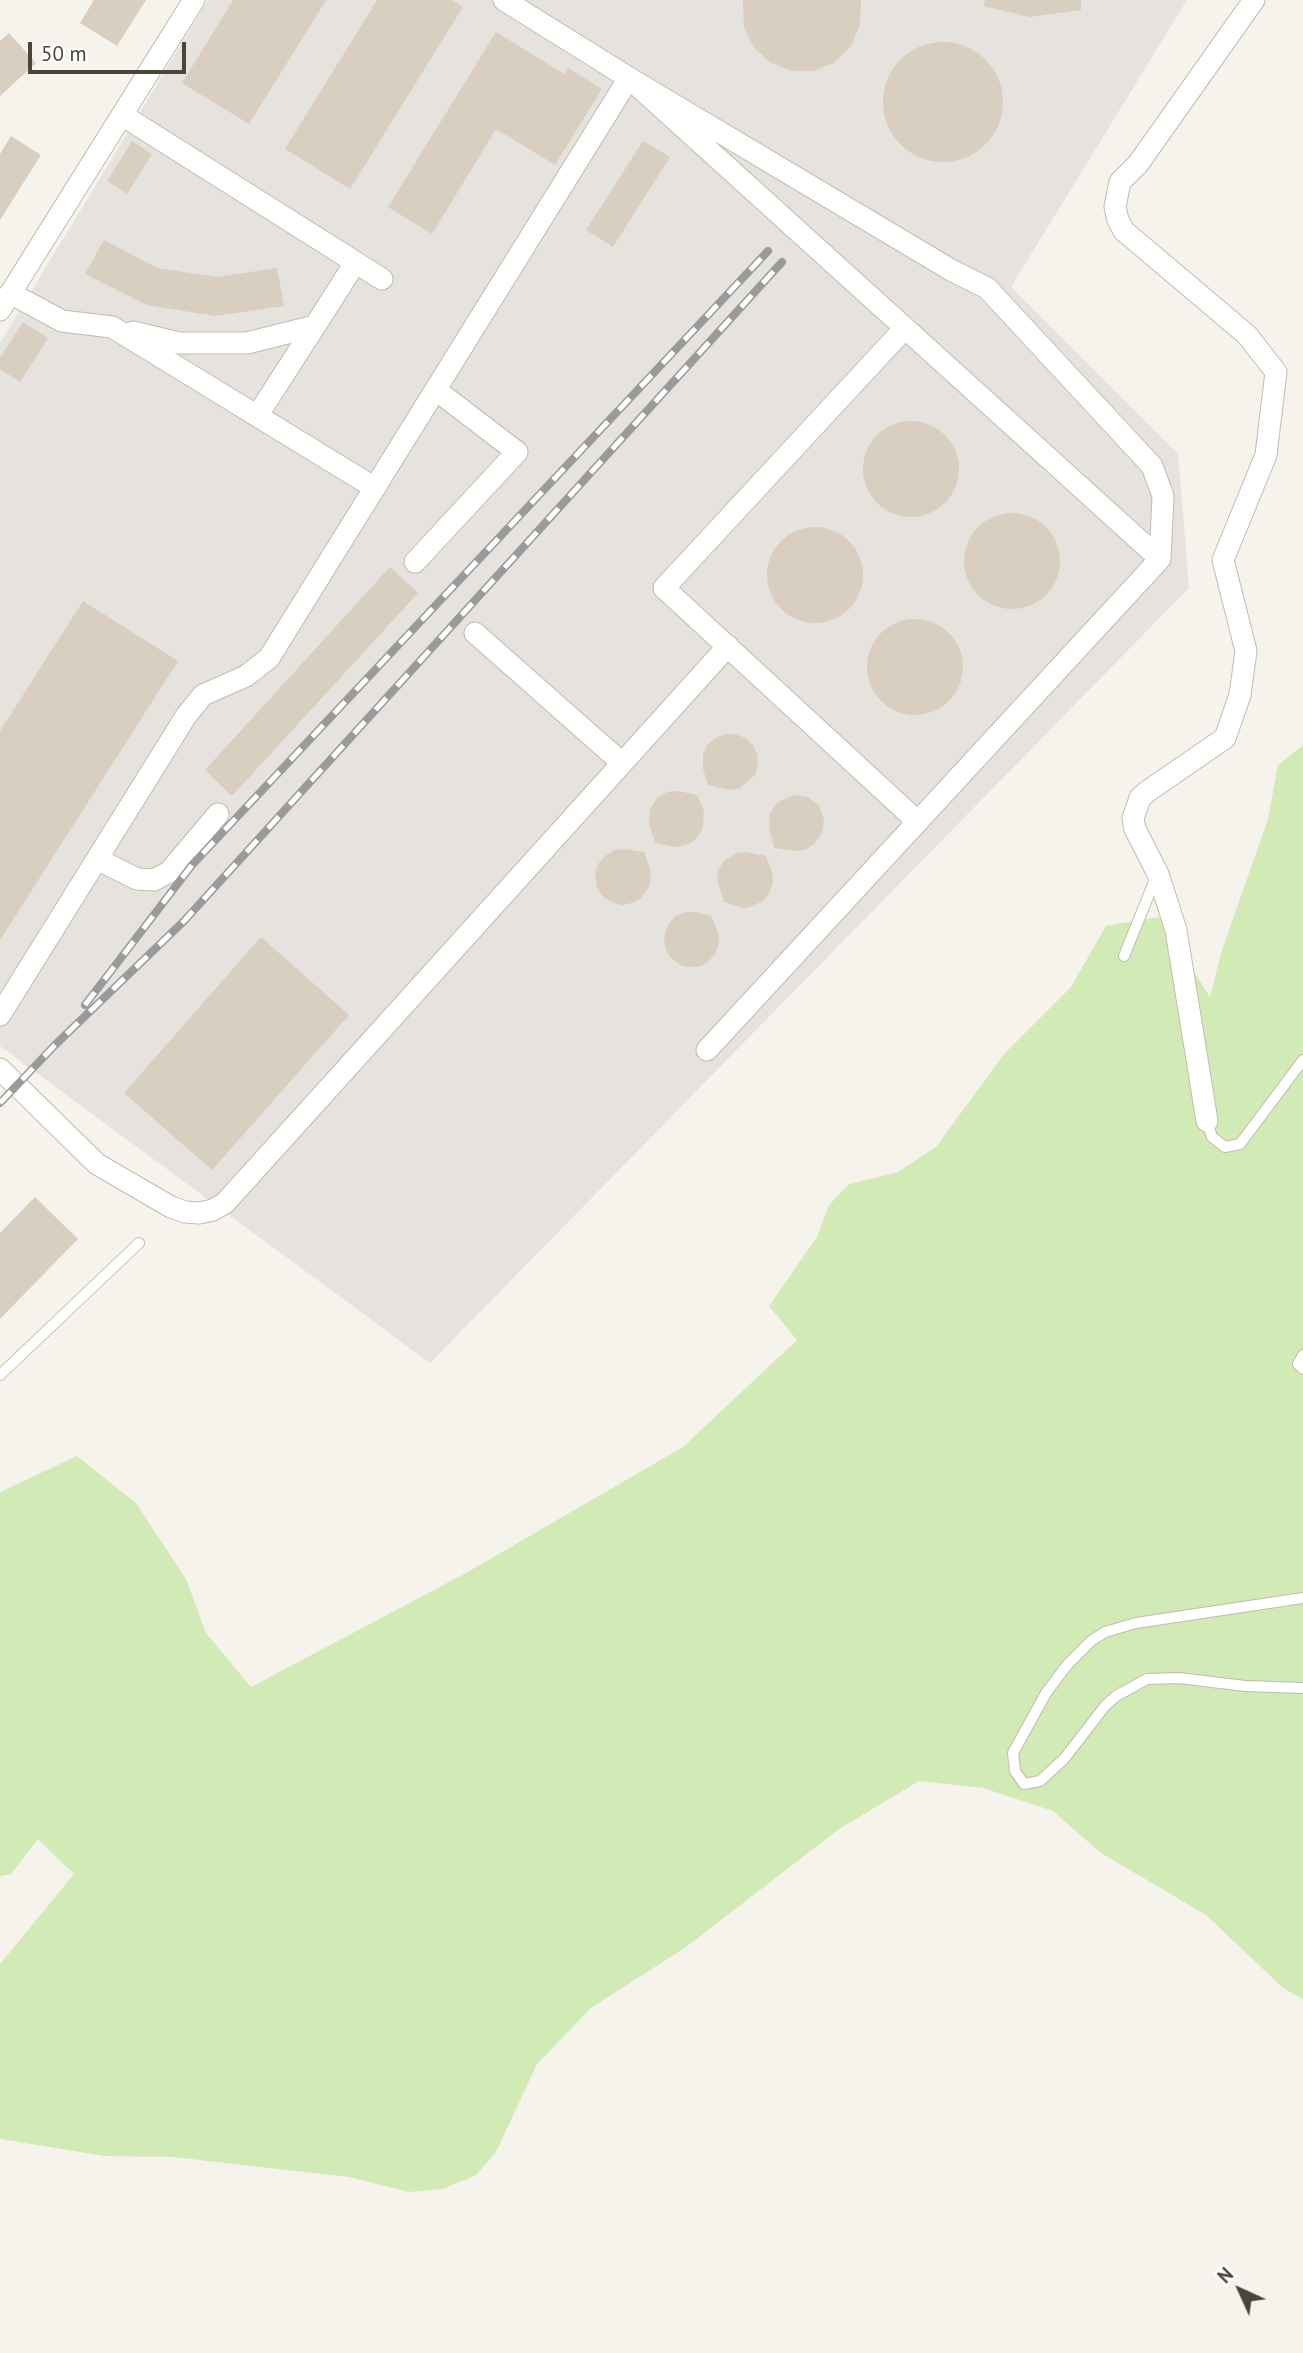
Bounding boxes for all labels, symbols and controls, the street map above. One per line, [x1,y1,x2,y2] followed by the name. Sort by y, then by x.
[32,28,189,72] scale bar
[41,40,87,67] text: 50 m
[1205,2255,1275,2325] north arrow
[1212,2262,1238,2288] text: N

